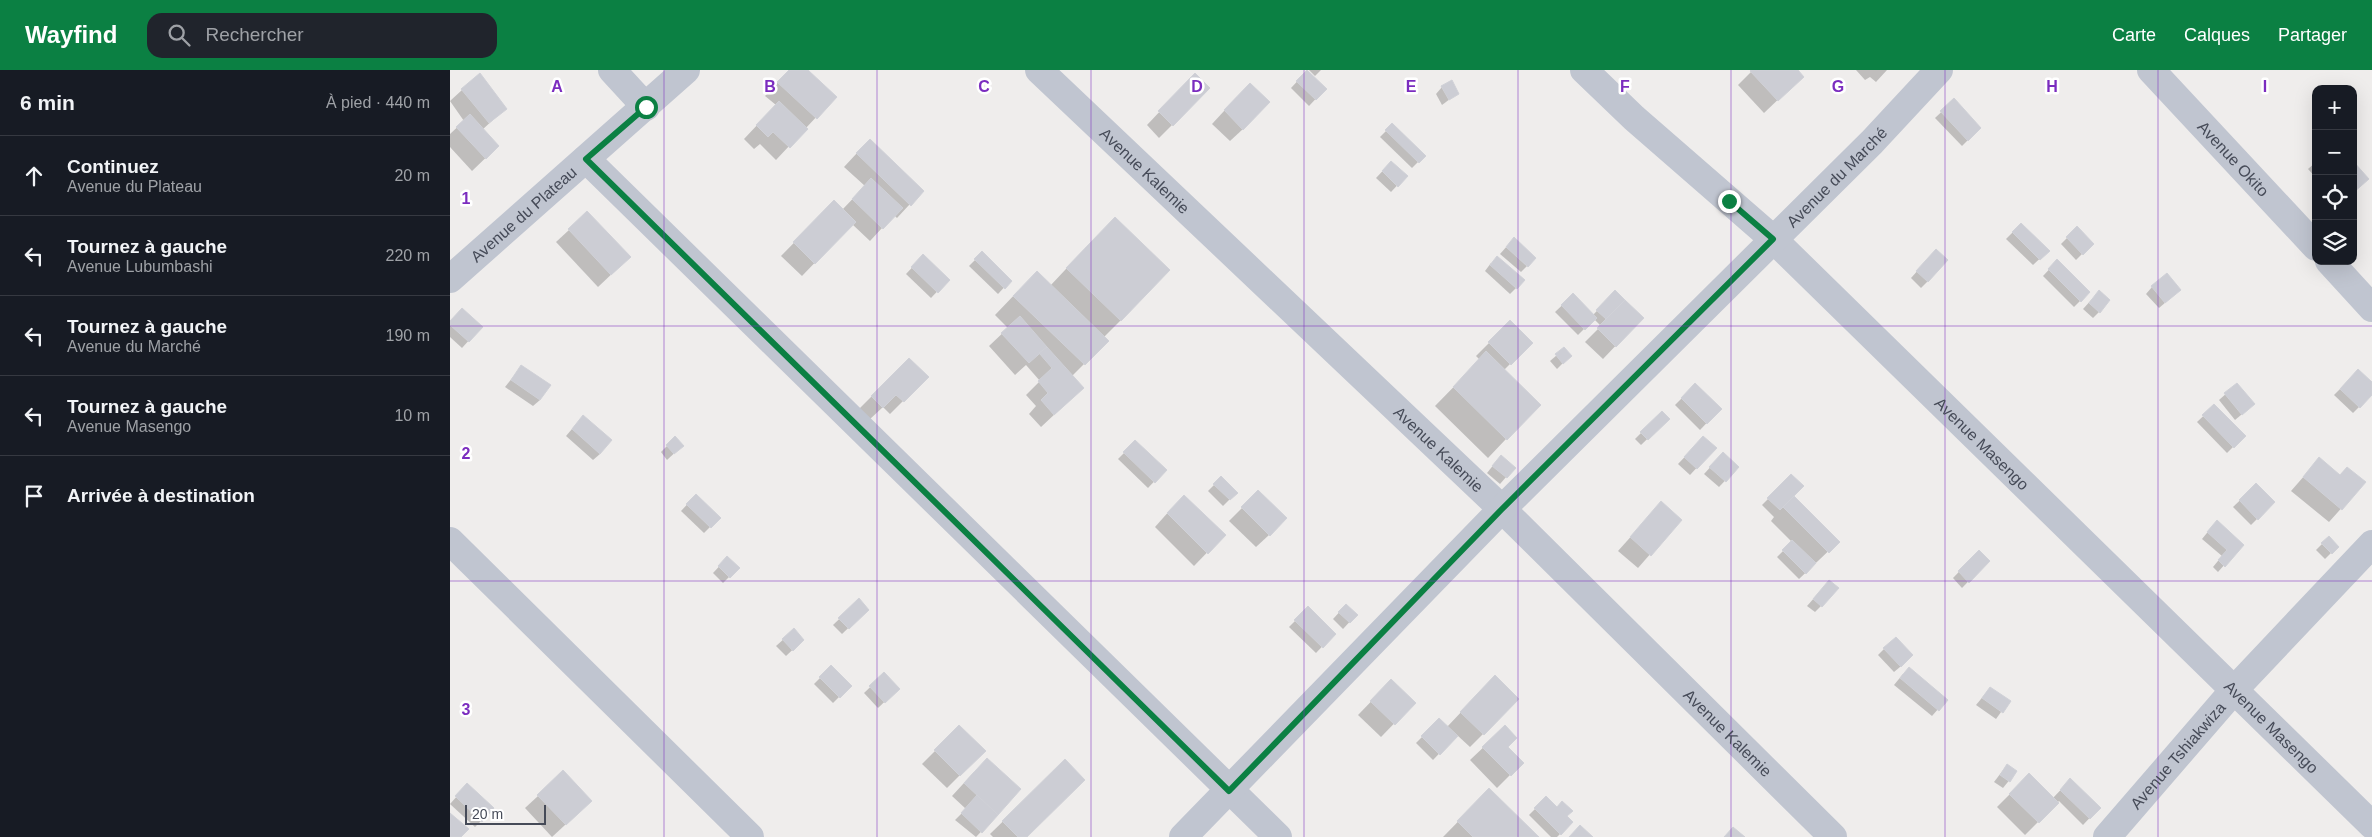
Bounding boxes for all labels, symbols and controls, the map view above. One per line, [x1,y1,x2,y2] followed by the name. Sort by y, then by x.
[147,13,497,58] search box
[25,21,117,48] text: Wayfind
[165,21,193,49] icon: search
[205,24,304,45] text: Rechercher
[2112,25,2156,45] text: Carte
[2184,25,2250,45] text: Calques
[2278,25,2347,45] text: Partager
[551,78,563,95] text: A
[764,78,776,95] text: B
[978,78,990,95] text: C
[1191,78,1203,95] text: D
[1406,78,1417,95] text: E
[1620,78,1630,95] text: F
[1832,78,1844,95] text: G
[2046,78,2058,95] text: H
[2263,78,2267,95] text: I
[2312,85,2357,265] map controls
[2312,85,2357,130] button: +
[20,91,75,114] text: 6 min
[326,94,430,111] text: À pied · 440 m
[635,96,658,119] route start
[2194,118,2272,200] street label: Avenue Okito
[1783,124,1890,231] street label: Avenue du Marché
[1097,125,1193,217] street label: Avenue Kalemie
[2312,130,2357,175] button: −
[67,156,159,177] text: Continuez
[20,162,48,190] icon: ahead
[468,163,580,266] street label: Avenue du Plateau
[394,167,430,184] text: 20 m
[2312,175,2357,220] button: locate
[67,178,202,195] text: Avenue du Plateau
[462,190,471,207] text: 1
[1718,190,1741,213] route end
[2312,220,2357,265] button: layers
[67,236,227,257] text: Tournez à gauche
[20,242,48,270] icon: left
[386,247,430,264] text: 220 m
[67,258,213,275] text: Avenue Lubumbashi
[67,316,227,337] text: Tournez à gauche
[20,322,48,350] icon: left
[386,327,430,344] text: 190 m
[67,338,201,355] text: Avenue du Marché
[1931,394,2032,493] street label: Avenue Masengo
[67,396,227,417] text: Tournez à gauche
[20,402,48,430] icon: left
[1390,403,1487,496] street label: Avenue Kalemie
[394,407,430,424] text: 10 m
[67,418,191,435] text: Avenue Masengo
[462,445,471,462] text: 2
[20,482,48,510] icon: arrive
[67,485,255,506] text: Arrivée à destination
[2221,678,2322,777] street label: Avenue Masengo
[1680,686,1775,780] street label: Avenue Kalemie
[2127,699,2229,812] street label: Avenue Tshiakwiza
[462,701,471,718] text: 3
[465,802,546,825] scale bar
[472,806,503,822] text: 20 m

